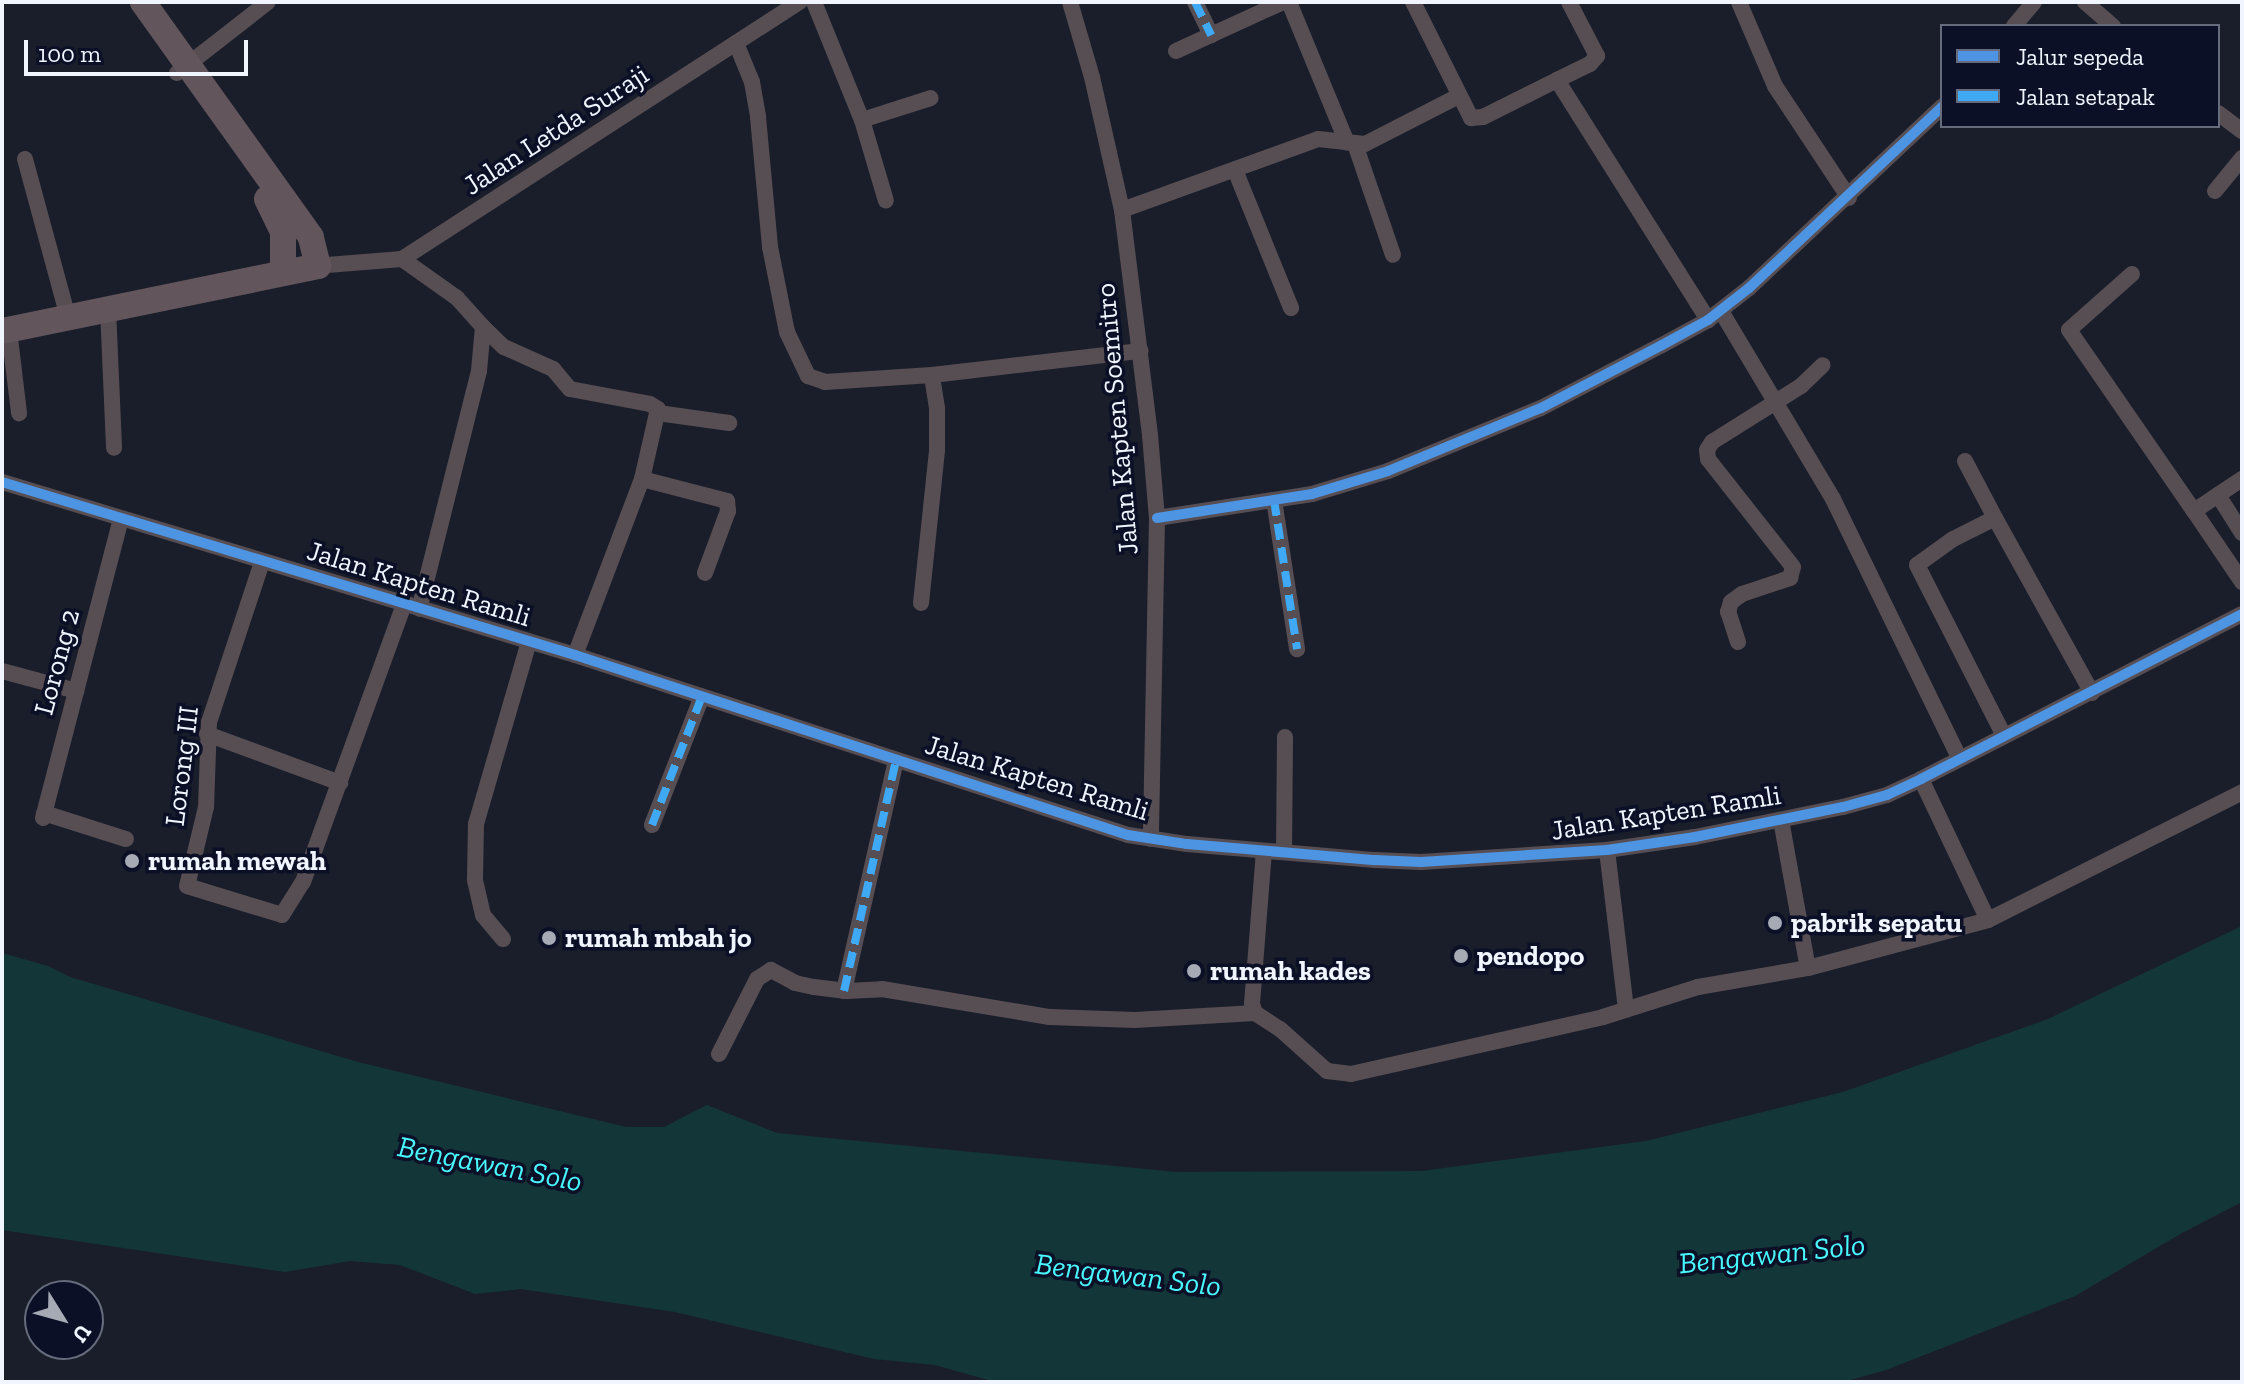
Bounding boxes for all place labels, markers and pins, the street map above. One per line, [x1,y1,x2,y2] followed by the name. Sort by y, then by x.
[148,844,326,878] place label: rumah mewah
[123,852,141,870] marker: rumah mewah
[1791,906,1962,940] place label: pabrik sepatu
[1766,914,1784,932] marker: pabrik sepatu
[565,921,752,955] place label: rumah mbah jo
[540,929,558,947] marker: rumah mbah jo
[1477,939,1584,973] place label: pendopo
[1452,947,1470,965] marker: pendopo
[1210,954,1371,988] place label: rumah kades
[1185,962,1203,980] marker: rumah kades

